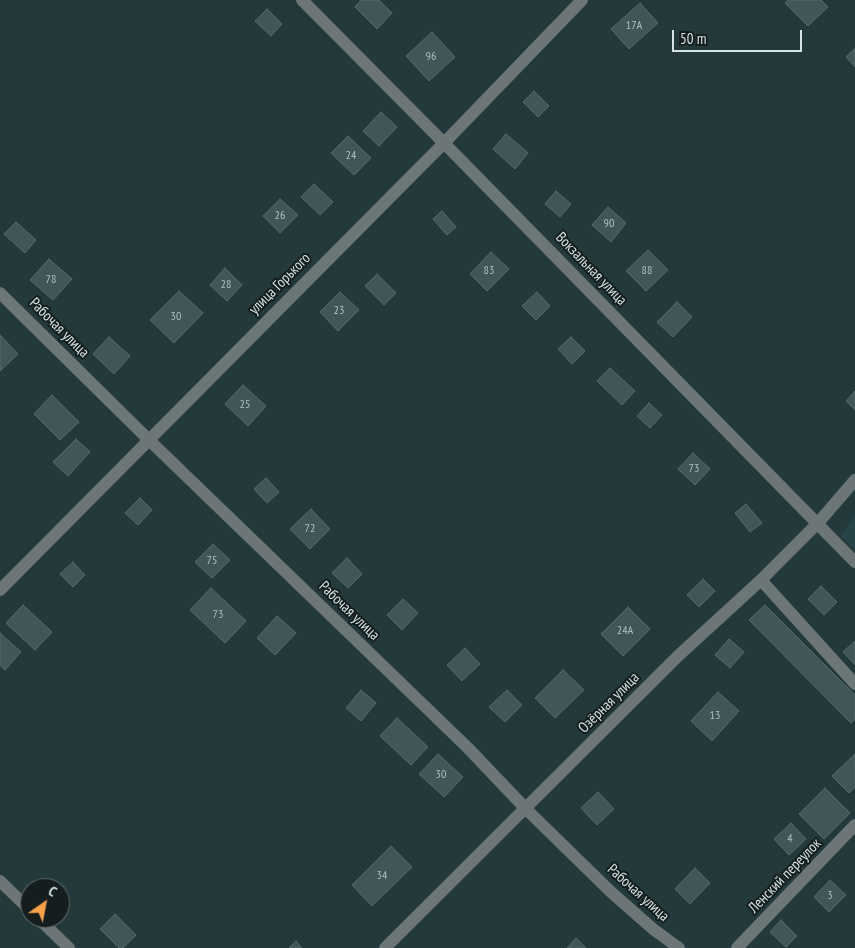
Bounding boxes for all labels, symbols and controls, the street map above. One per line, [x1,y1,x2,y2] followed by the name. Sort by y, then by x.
[626,19,642,33] house number: 17А
[675,20,805,52] scale bar
[680,29,706,48] text: 50 m
[426,50,436,64] house number: 96
[346,149,356,163] house number: 24
[275,209,285,223] house number: 26
[604,217,614,231] house number: 90
[552,229,630,309] street label: Вокзальная улица
[246,250,314,318] street label: улица Горького
[484,264,494,278] house number: 83
[642,264,652,278] house number: 88
[46,273,56,287] house number: 78
[221,278,231,292] house number: 28
[25,294,93,362] street label: Рабочая улица
[334,304,344,318] house number: 23
[171,310,181,324] house number: 30
[240,398,250,412] house number: 25
[689,462,699,476] house number: 73
[305,522,315,536] house number: 72
[207,554,217,568] house number: 75
[315,578,383,644] street label: Рабочая улица
[213,608,223,622] house number: 73
[617,624,633,638] house number: 24А
[575,669,643,737] street label: Озёрная улица
[710,709,720,723] house number: 13
[436,768,446,782] house number: 30
[787,832,793,846] house number: 4
[745,835,825,917] street label: Ленский переулок
[603,861,673,925] street label: Рабочая улица
[377,869,387,883] house number: 34
[20,878,70,928] north arrow
[45,882,60,901] text: С
[827,889,833,903] house number: 3

